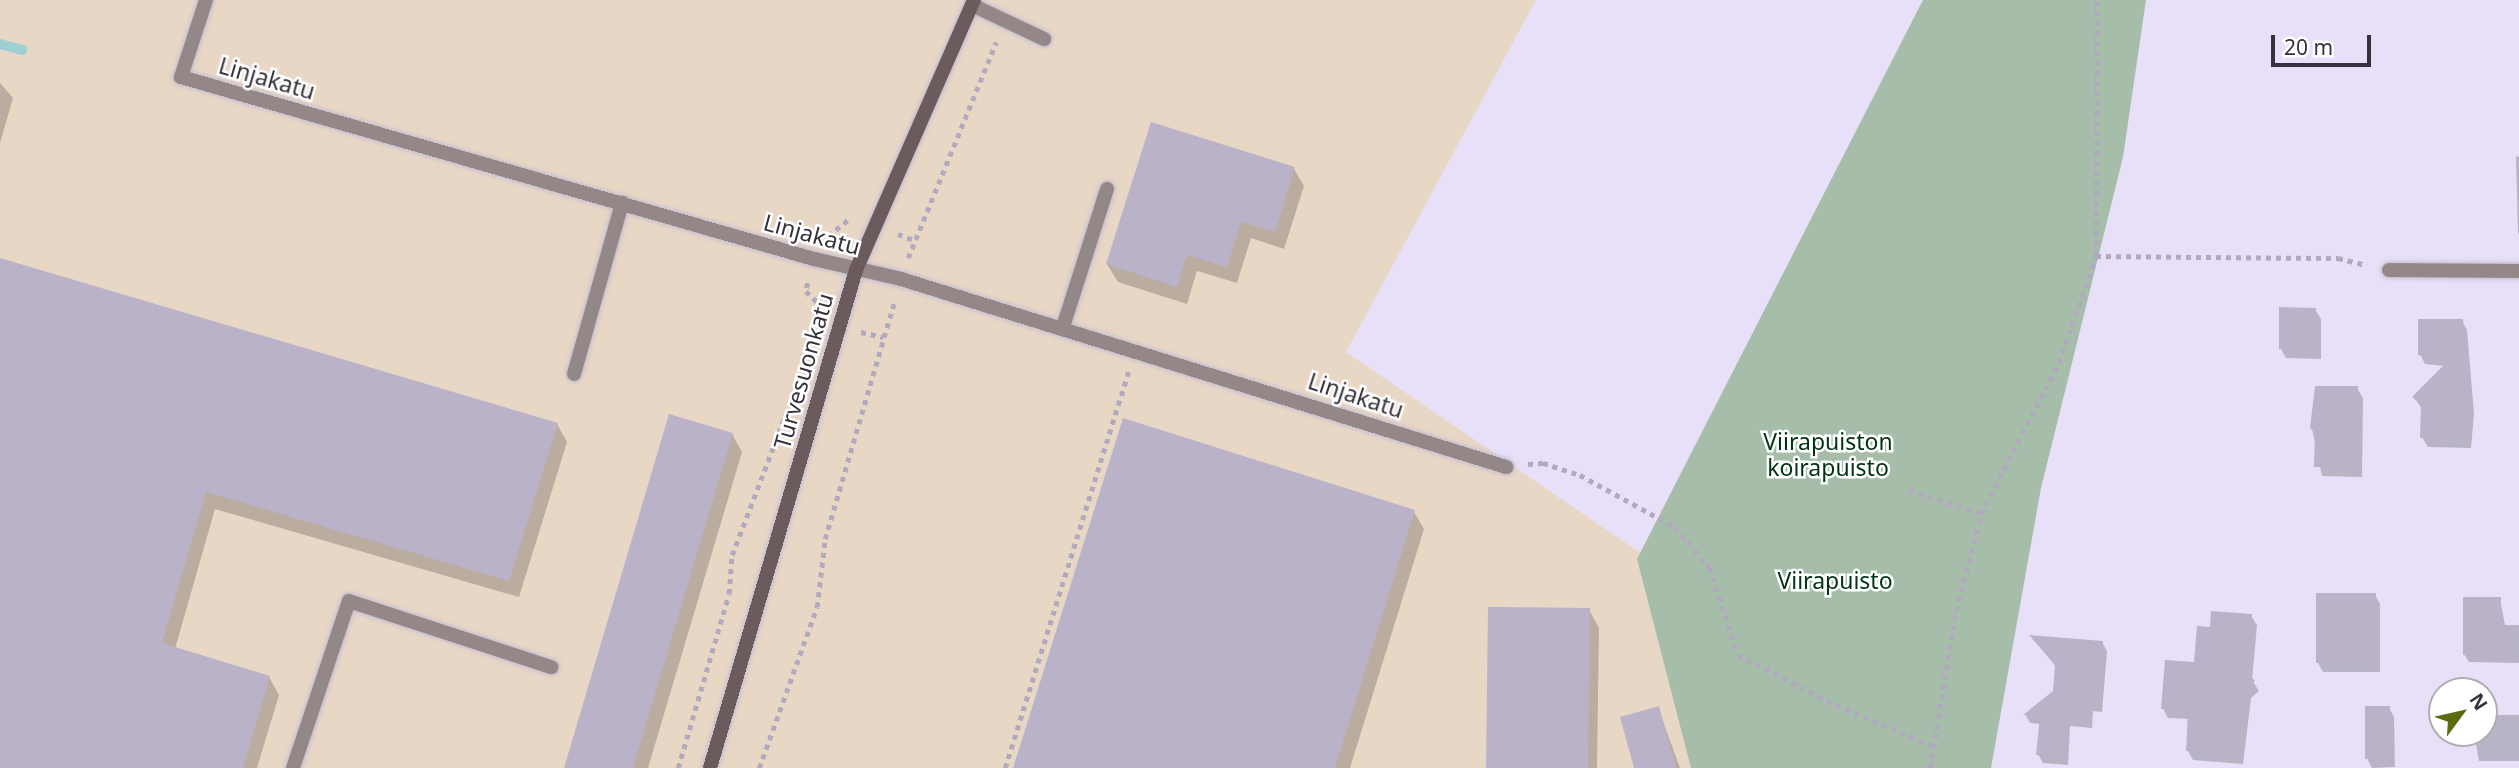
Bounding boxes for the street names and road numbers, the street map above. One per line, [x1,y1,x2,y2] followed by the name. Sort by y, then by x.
[216,51,318,105] street label: Linjakatu
[761,208,863,260] street label: Linjakatu
[768,290,838,452] street label: Turvesuonkatu
[1305,367,1407,423] street label: Linjakatu

